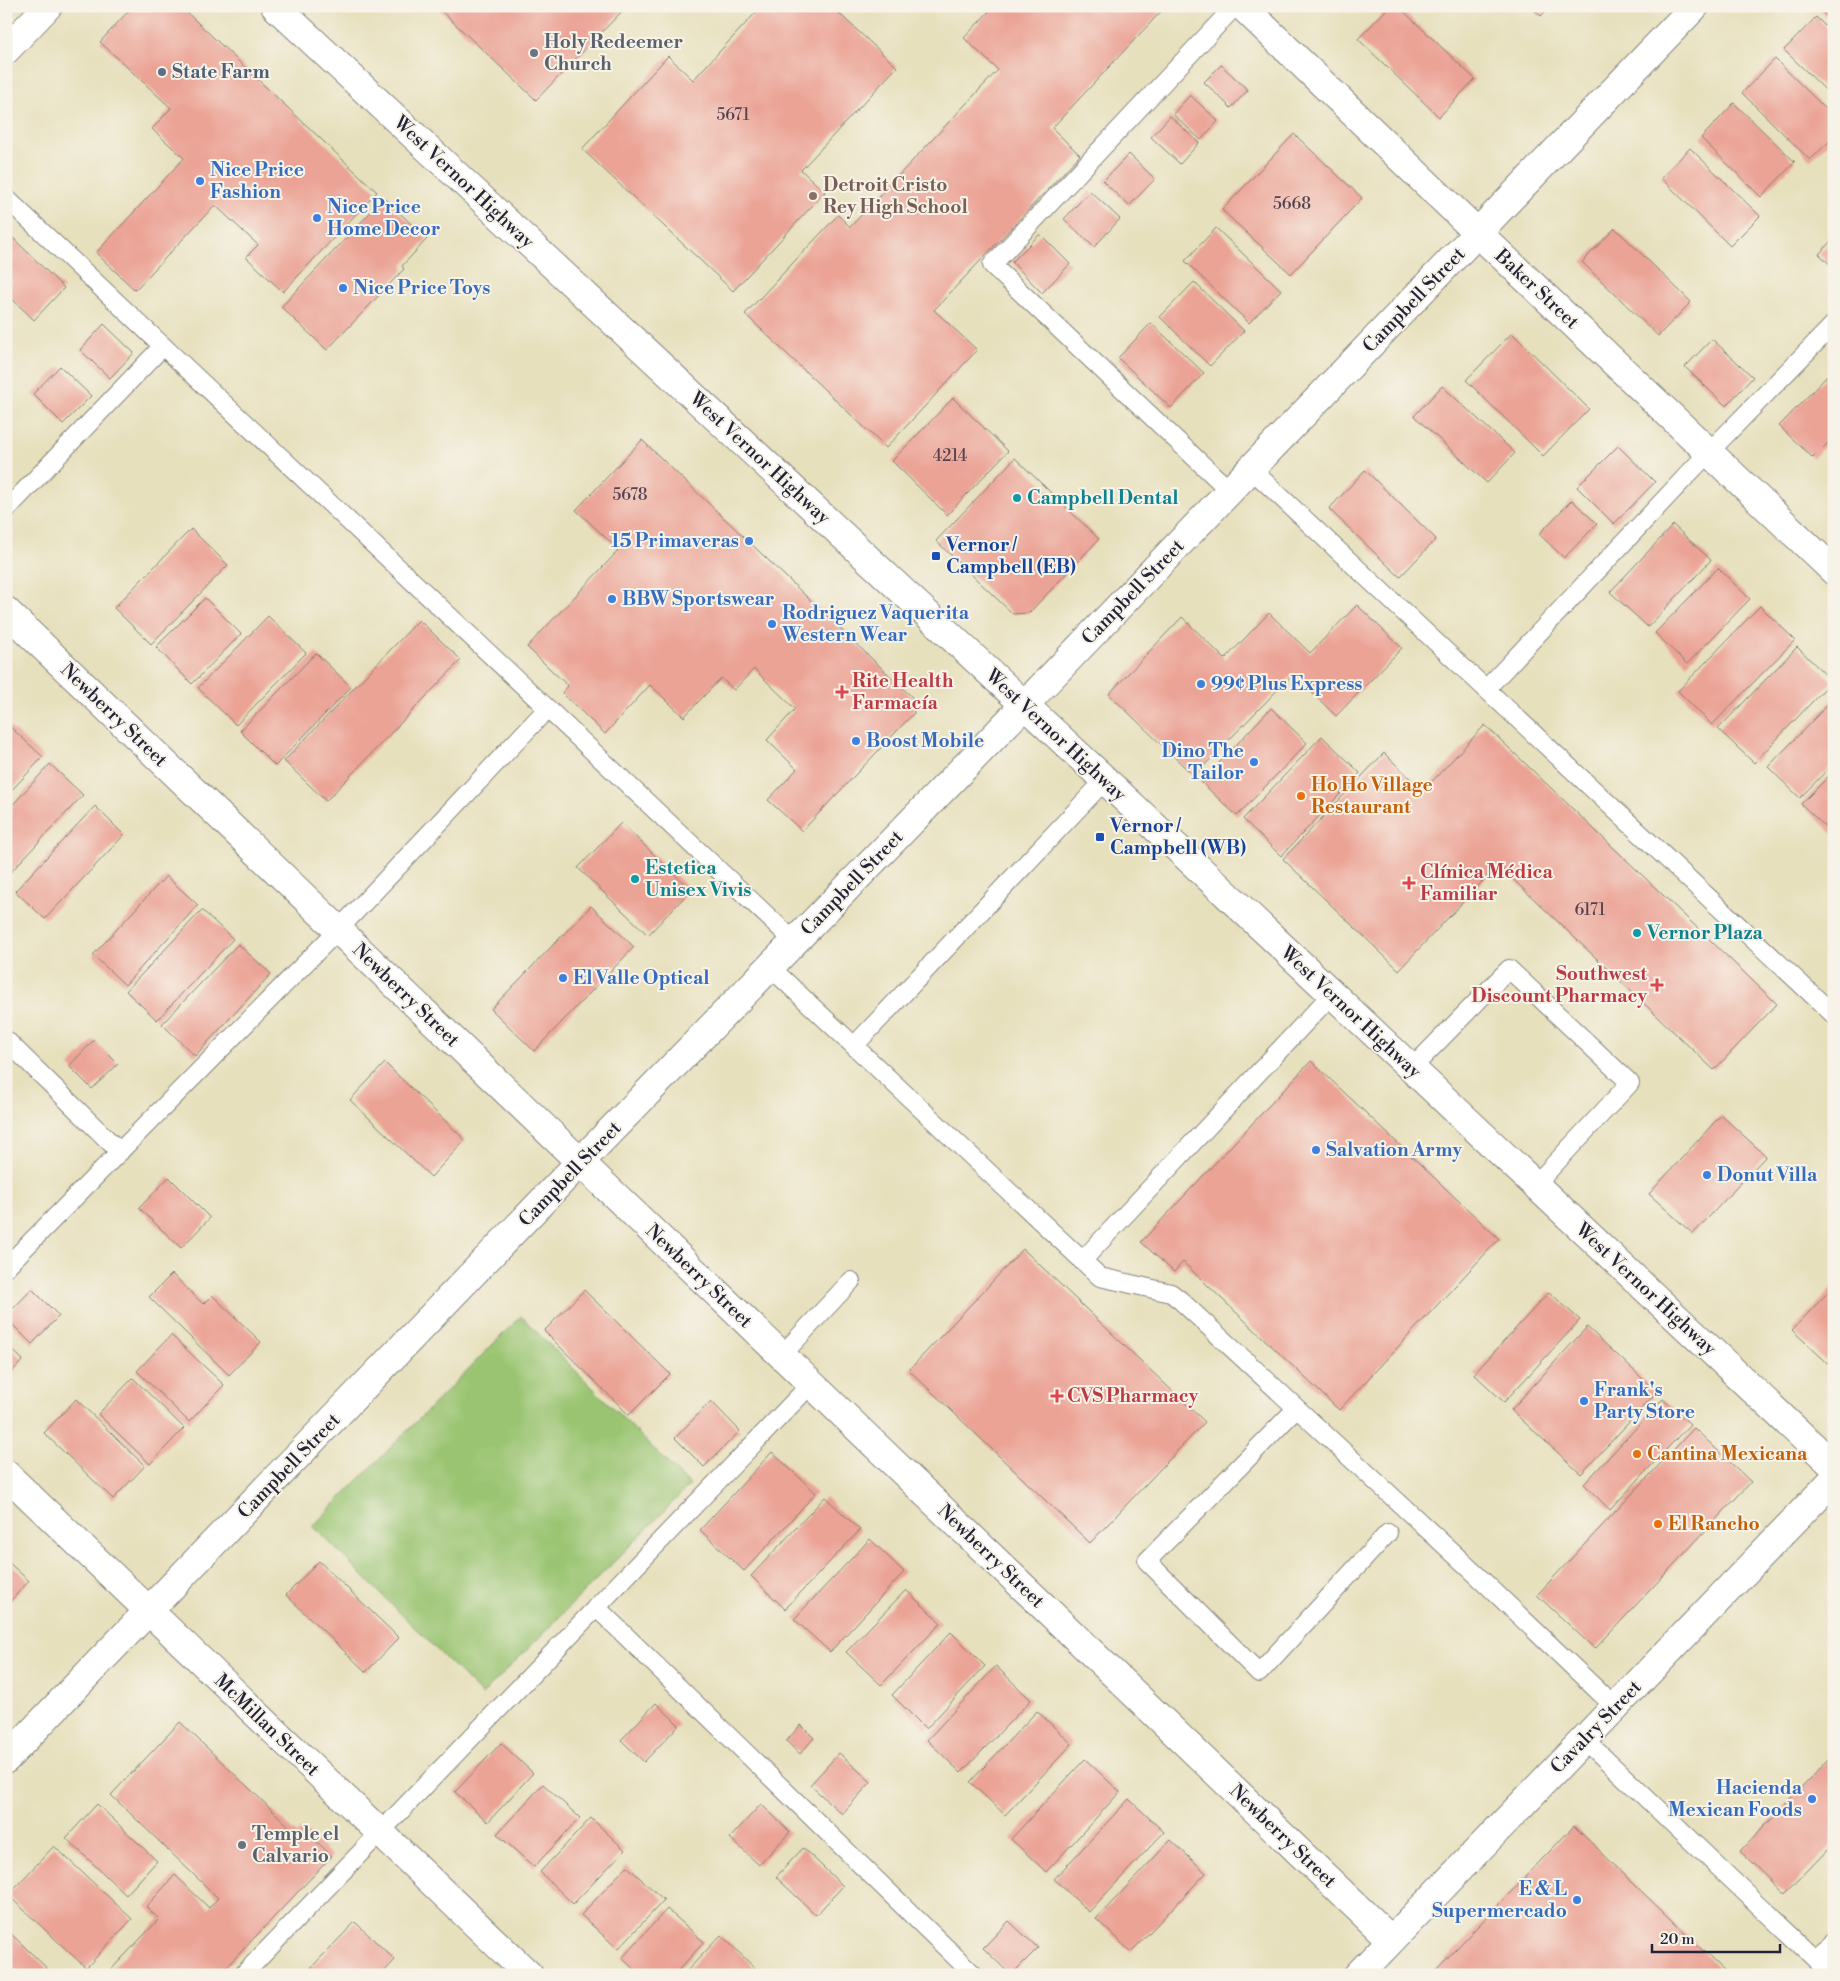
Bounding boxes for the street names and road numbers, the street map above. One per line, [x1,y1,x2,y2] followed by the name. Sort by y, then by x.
[388,110,540,254] street label: West Vernor Highway
[1358,242,1471,358] street label: Campbell Street
[1489,243,1584,334] street label: Baker Street
[684,386,836,530] street label: West Vernor Highway
[1077,534,1190,650] street label: Campbell Street
[56,658,173,772] street label: Newberry Street
[980,663,1132,807] street label: West Vernor Highway
[796,825,909,941] street label: Campbell Street
[348,938,465,1052] street label: Newberry Street
[1275,940,1427,1084] street label: West Vernor Highway
[514,1116,627,1232] street label: Campbell Street
[1570,1217,1722,1361] street label: West Vernor Highway
[641,1219,758,1333] street label: Newberry Street
[233,1408,346,1524] street label: Campbell Street
[933,1499,1050,1613] street label: Newberry Street
[209,1669,325,1781] street label: McMillan Street
[1545,1675,1647,1779] street label: Cavalry Street
[1225,1779,1342,1893] street label: Newberry Street

